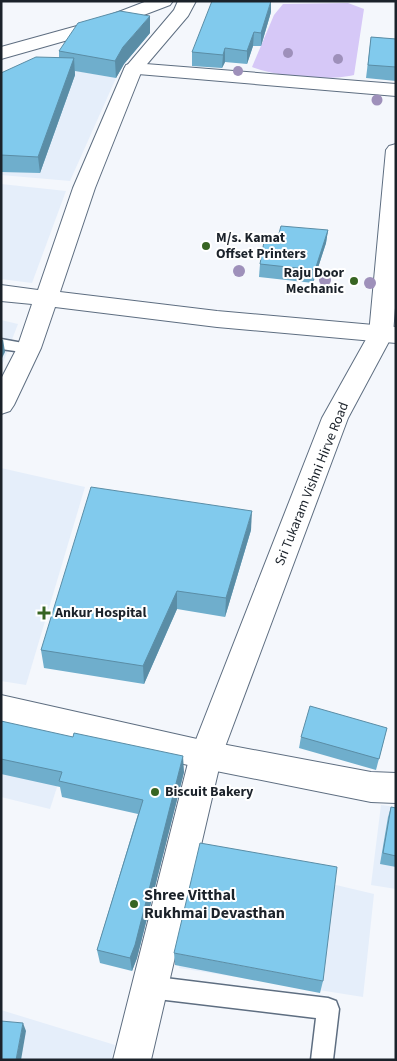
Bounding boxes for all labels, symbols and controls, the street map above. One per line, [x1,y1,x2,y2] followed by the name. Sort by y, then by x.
[216,228,306,264] place label: M/s. Kamat Offset Printers
[200,240,212,252] marker: M/s. Kamat Offset Printers
[284,263,344,299] place label: Raju Door Mechanic
[348,275,360,287] marker: Raju Door Mechanic
[270,399,354,569] street label: Sri Tukaram Vishni Hirve Road
[54,603,146,623] place label: Ankur Hospital
[37,606,51,620] marker: Ankur Hospital
[165,782,254,802] place label: Biscuit Bakery
[149,786,161,798] marker: Biscuit Bakery
[144,884,285,924] place label: Shree Vitthal Rukhmai Devasthan
[128,898,140,910] marker: Shree Vitthal Rukhmai Devasthan

